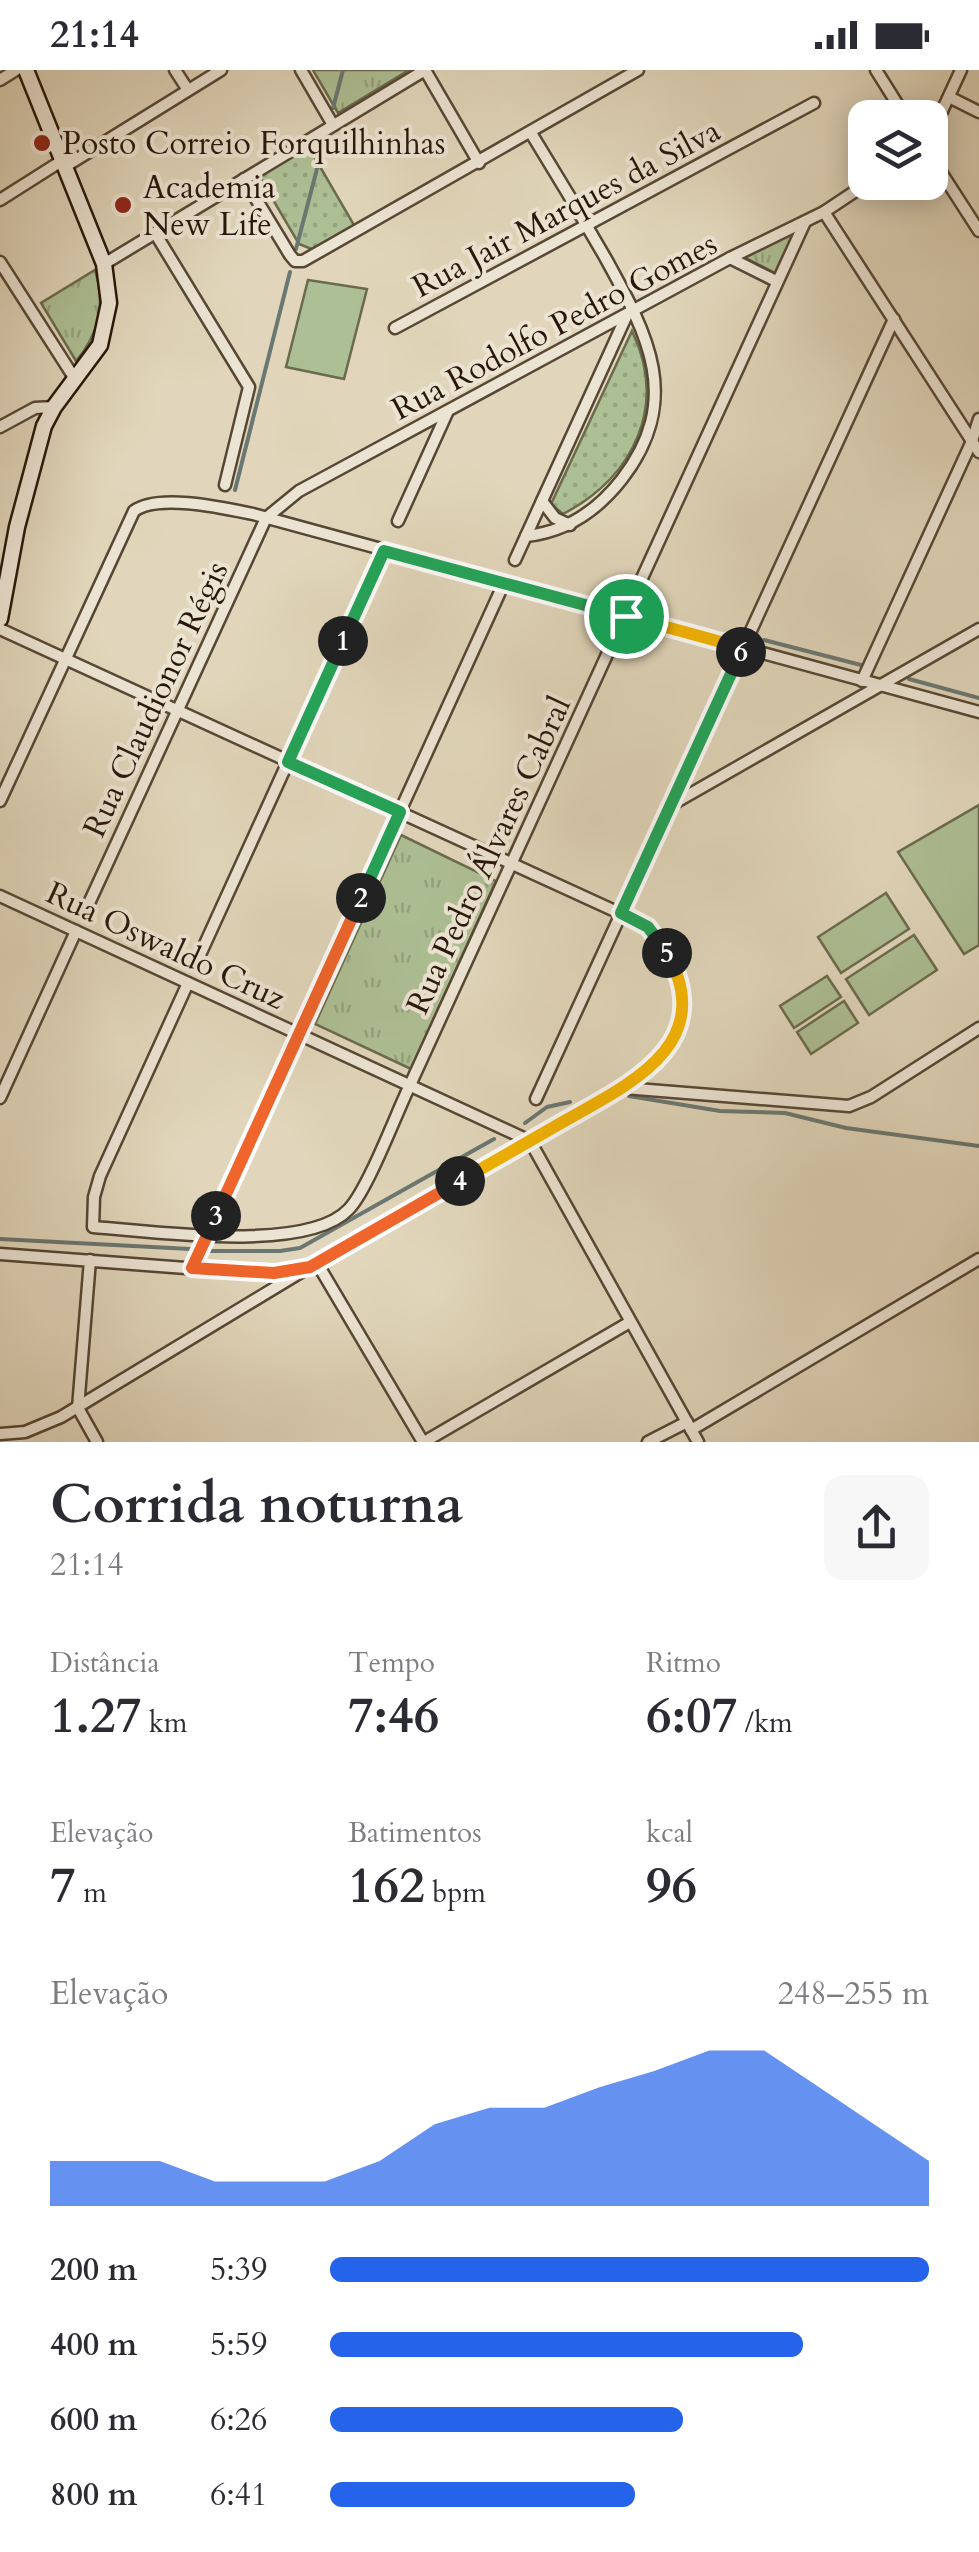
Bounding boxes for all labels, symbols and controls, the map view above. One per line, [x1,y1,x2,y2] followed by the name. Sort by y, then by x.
[50,9,139,61] text: 21:14
[848,100,948,200] map controls
[848,100,948,200] button: layers
[405,109,728,309] street label: Rua Jair Marques da Silva
[62,122,445,166] place label: Posto Correio Forquilhinhas
[31,132,53,154] marker: Posto Correio Forquilhinhas
[143,166,276,247] place label: Academia New Life
[112,194,134,216] marker: Academia New Life
[384,222,725,431] street label: Rua Rodolfo Pedro Gomes
[73,554,239,844] street label: Rua Claudionor Régis
[584,574,669,659] pin
[599,589,654,644] icon: arrive
[318,616,368,666] pin: 1
[336,622,350,660] text: 1
[716,627,766,677] pin: 6
[734,633,748,671] text: 6
[396,689,582,1021] street label: Rua Pedro Álvares Cabral
[39,871,292,1021] street label: Rua Oswaldo Cruz
[336,873,386,923] pin: 2
[354,879,368,917] text: 2
[642,928,692,978] pin: 5
[660,934,674,972] text: 5
[435,1156,485,1206] pin: 4
[453,1162,467,1200] text: 4
[191,1191,241,1241] pin: 3
[209,1197,223,1235] text: 3
[50,1468,463,1542] text: Corrida noturna
[824,1475,929,1580] button: share
[50,1543,124,1587] text: 21:14
[50,1644,160,1682] text: Distância
[348,1644,435,1682] text: Tempo
[646,1644,721,1682] text: Ritmo
[50,1682,141,1750] text: 1.27
[348,1682,439,1750] text: 7:46
[646,1682,737,1750] text: 6:07
[141,1704,188,1742] text: km
[737,1704,793,1742] text: /km
[50,1814,153,1852] text: Elevação
[348,1814,482,1852] text: Batimentos
[646,1814,693,1852] text: kcal
[50,1852,76,1920] text: 7
[348,1852,425,1920] text: 162
[646,1852,697,1920] text: 96
[76,1874,107,1912] text: m
[425,1874,486,1912] text: bpm
[50,1972,168,2016] text: Elevação
[777,1972,929,2016] text: 248–255 m
[50,2248,137,2292] text: 200 m
[210,2248,267,2292] text: 5:39
[50,2323,137,2367] text: 400 m
[210,2323,267,2367] text: 5:59
[50,2398,137,2442] text: 600 m
[210,2398,267,2442] text: 6:26
[50,2473,137,2517] text: 800 m
[210,2473,267,2517] text: 6:41

